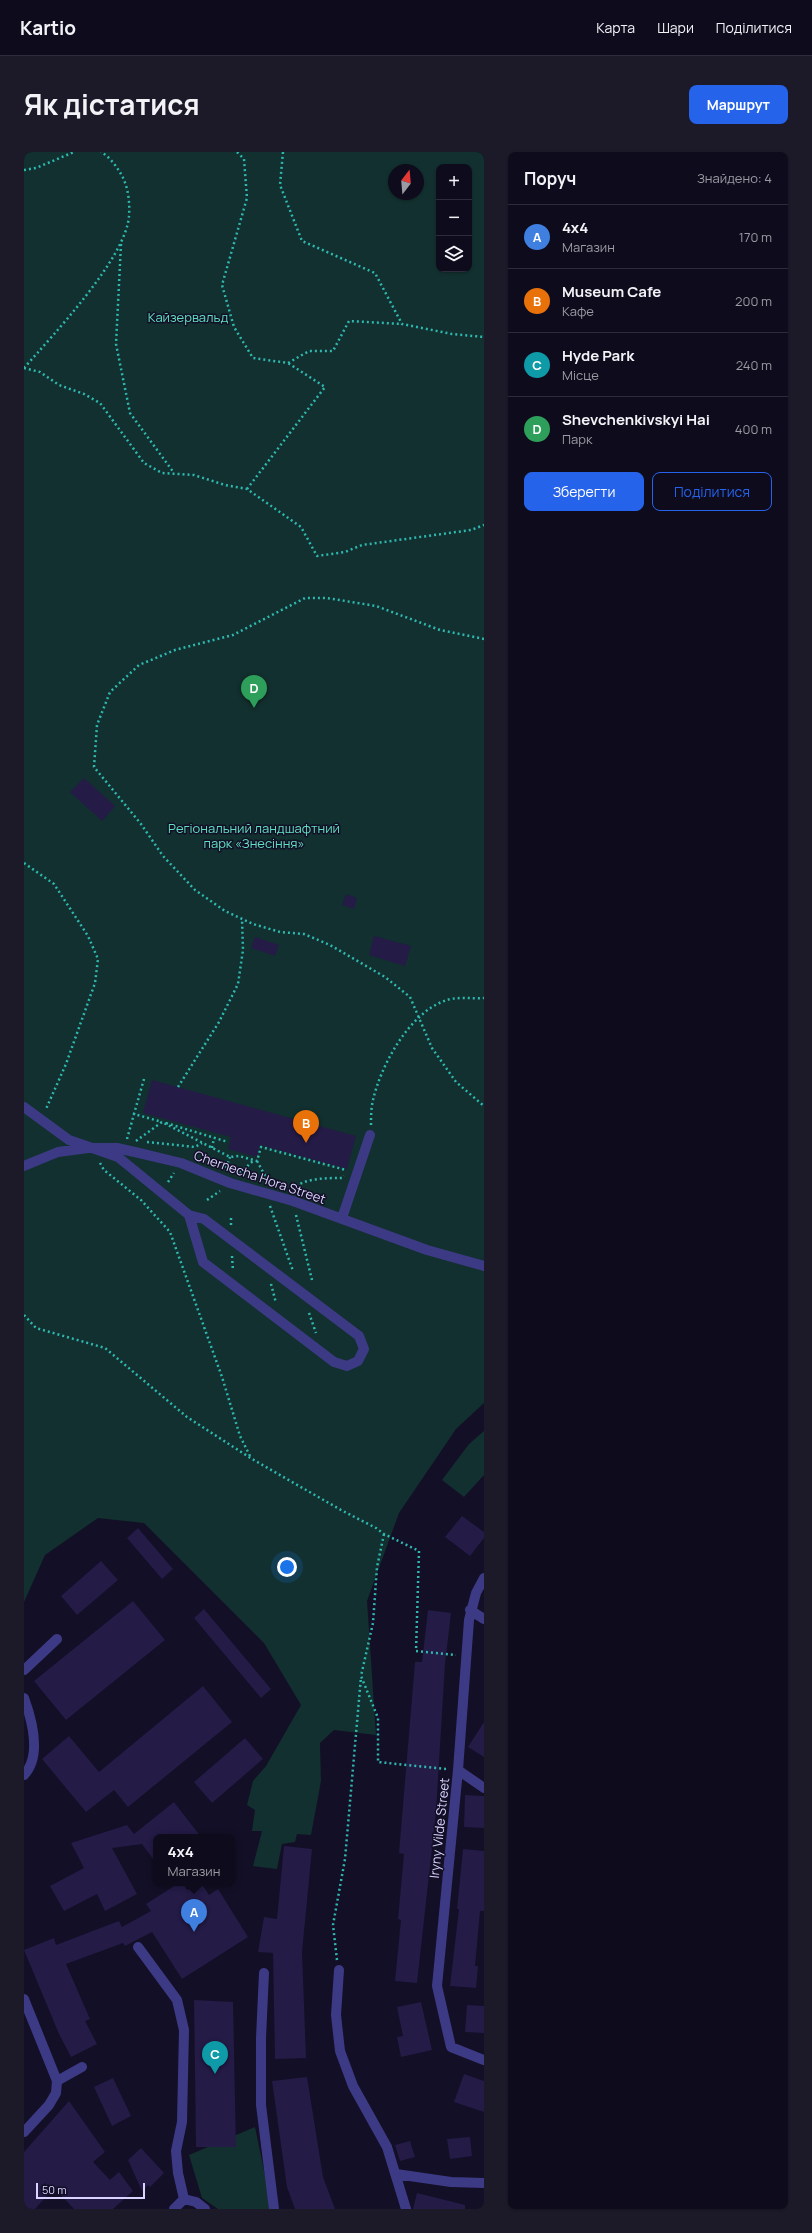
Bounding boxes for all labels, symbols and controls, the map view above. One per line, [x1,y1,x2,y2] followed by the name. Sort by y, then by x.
[20,15,76,41] text: Kartio
[596,18,635,37] text: Карта
[657,18,694,37] text: Шари
[716,18,792,37] text: Поділитися
[24,85,200,123] text: Як дістатися
[689,85,788,124] button: Маршрут
[388,164,424,200] north arrow
[436,164,472,272] map controls
[436,164,472,200] button: +
[524,167,576,190] text: Поруч
[697,169,772,187] text: Знайдено: 4
[436,200,472,236] button: −
[562,217,588,238] text: 4х4
[533,228,541,246] text: A
[739,228,772,246] text: 170 m
[436,236,472,272] button: layers
[562,238,615,256] text: Магазин
[562,281,661,302] text: Museum Cafe
[533,292,541,310] text: B
[735,292,772,310] text: 200 m
[562,302,594,320] text: Кафе
[148,308,229,326] park label: Кайзервальд
[562,345,634,366] text: Hyde Park
[532,356,542,374] text: C
[736,356,772,374] text: 240 m
[562,366,599,384] text: Місце
[562,409,710,430] text: Shevchenkivskyi Hai
[532,420,542,438] text: D
[735,420,772,438] text: 400 m
[562,430,592,448] text: Парк
[524,472,644,511] button: Зберегти
[652,472,772,511] button: Поділитися
[241,675,267,708] pin: D
[168,819,340,852] park label: Регіональний ландшафтний парк «Знесіння»
[293,1110,319,1143] pin: B
[192,1146,328,1208] street label: Chernecha Hora Street
[277,1557,297,1577] your location
[425,1777,453,1879] street label: Iryny Vilde Street
[153,1834,235,1886] popup
[168,1841,194,1862] text: 4х4
[168,1862,220,1880] text: Магазин
[181,1899,207,1932] pin: A
[202,2041,228,2074] pin: C
[36,2181,145,2200] scale bar
[42,2182,67,2197] text: 50 m

